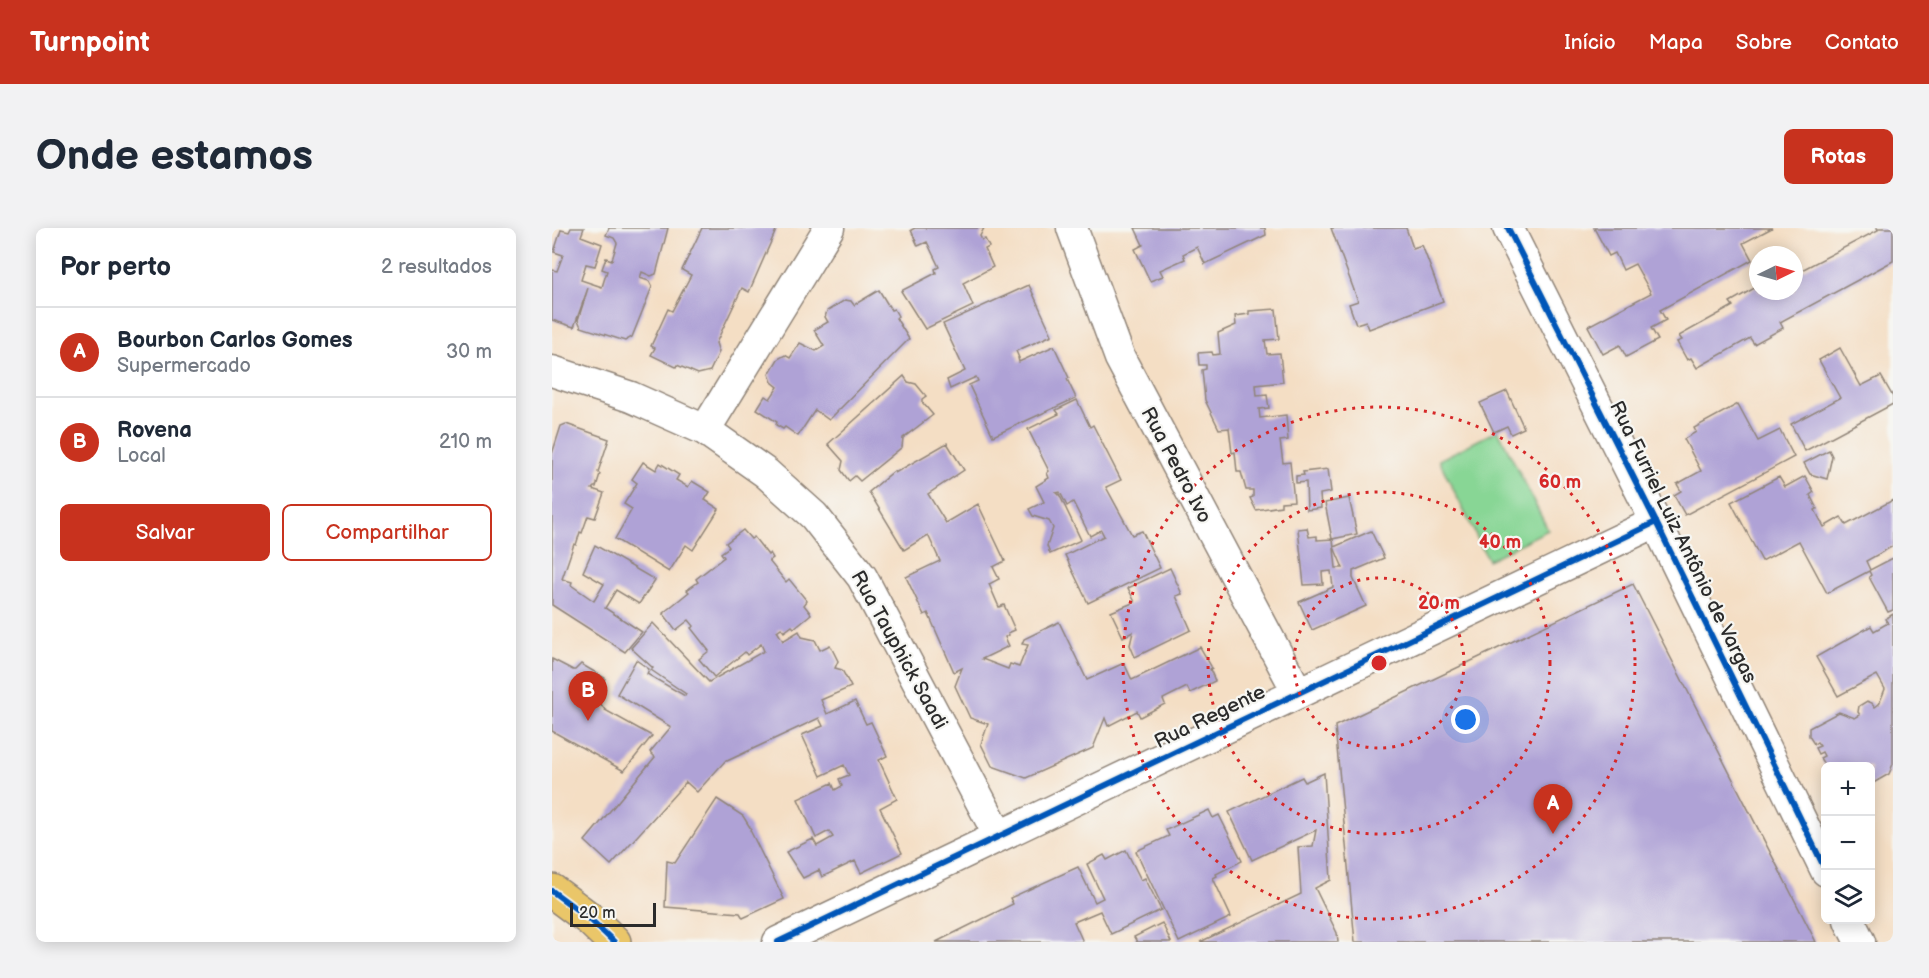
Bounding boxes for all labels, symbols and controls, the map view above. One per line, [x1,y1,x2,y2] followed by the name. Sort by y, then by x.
[30,26,150,59] text: Turnpoint
[1564,30,1616,55] text: Início
[1649,30,1703,55] text: Mapa
[1736,30,1792,55] text: Sobre
[1825,30,1899,55] text: Contato
[1784,129,1893,184] button: Rotas
[36,131,313,182] text: Onde estamos
[1749,246,1803,300] north arrow
[60,252,171,283] text: Por perto
[381,255,492,279] text: 2 resultados
[117,327,353,354] text: Bourbon Carlos Gomes
[73,340,86,364] text: A
[446,340,492,364] text: 30 m
[117,354,251,378] text: Supermercado
[1604,397,1762,687] street label: Rua Furriel Luiz Antônio de Vargas
[1135,403,1217,527] street label: Rua Pedro Ivo
[117,417,192,444] text: Rovena
[72,430,87,454] text: B
[439,430,492,454] text: 210 m
[117,444,166,468] text: Local
[1539,472,1581,493] text: 60 m
[60,504,270,561] button: Salvar
[282,504,492,561] button: Compartilhar
[1479,532,1521,553] text: 40 m
[845,567,953,733] street label: Rua Tauphick Saadi
[1418,593,1460,614] text: 20 m
[1369,653,1389,673] centre of rings
[568,672,608,721] pin: B
[1151,680,1269,754] street label: Rua Regente
[1451,705,1480,734] your location
[1821,762,1875,924] map controls
[1821,762,1875,816] button: +
[1534,784,1572,834] pin: A
[1821,816,1875,870] button: −
[1821,870,1875,924] button: layers
[570,900,656,928] scale bar
[579,904,615,923] text: 20 m

